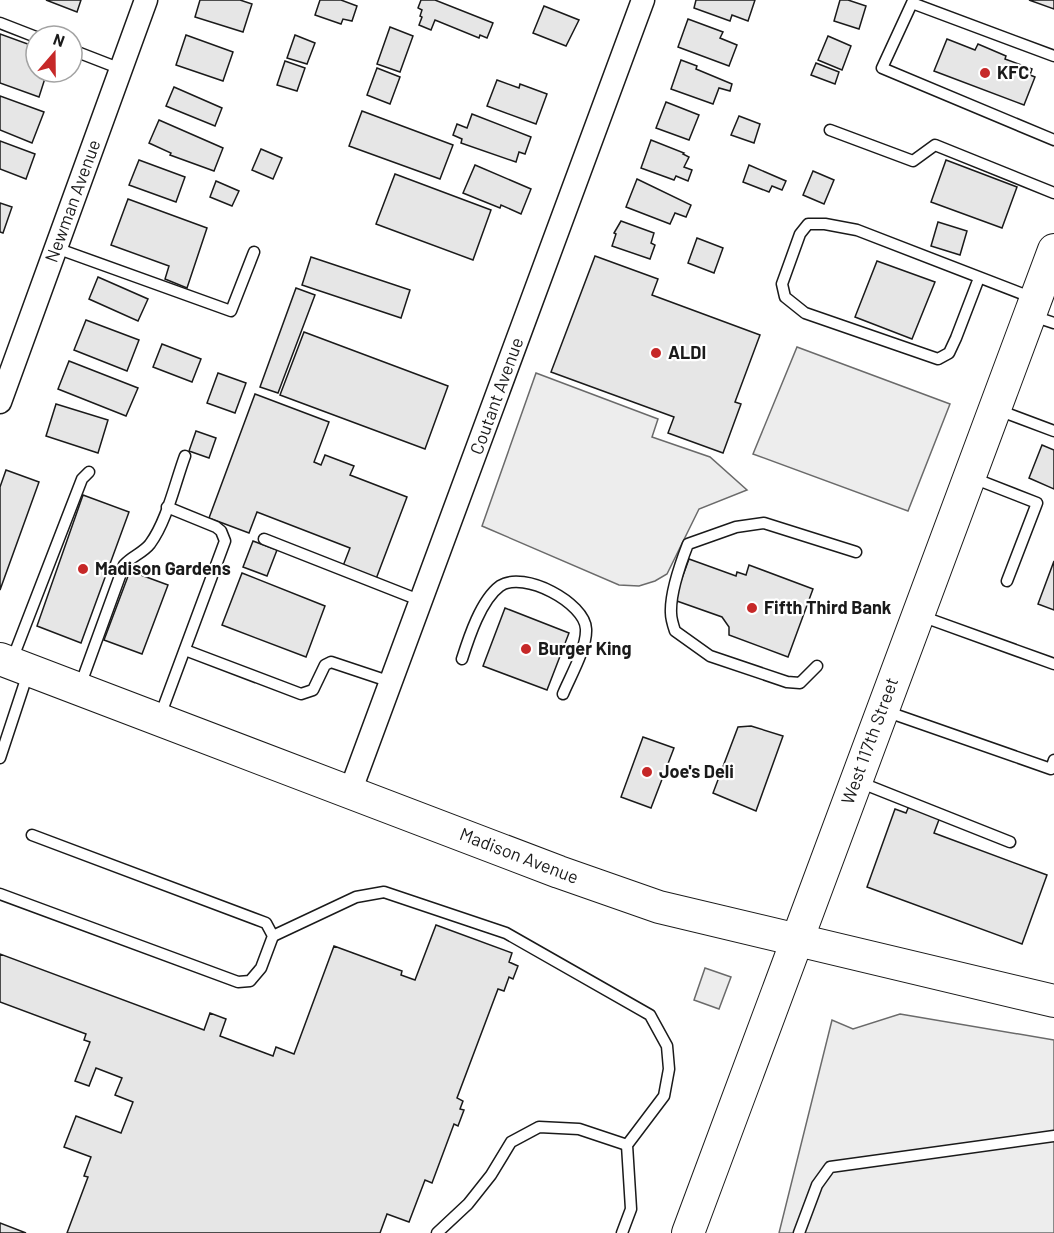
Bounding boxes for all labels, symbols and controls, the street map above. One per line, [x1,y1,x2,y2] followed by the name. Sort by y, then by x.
[24,24,84,84] north arrow
[51,29,68,50] text: N
[997,61,1029,83] place label: KFC
[978,66,992,80] marker: KFC
[40,136,104,265] street label: Newman Avenue
[465,334,527,457] street label: Coutant Avenue
[668,341,706,363] place label: ALDI
[649,346,663,360] marker: ALDI
[95,557,231,579] place label: Madison Gardens
[76,562,90,576] marker: Madison Gardens
[764,596,892,618] place label: Fifth Third Bank
[745,601,759,615] marker: Fifth Third Bank
[538,637,631,659] place label: Burger King
[519,642,533,656] marker: Burger King
[836,674,902,807] street label: West 117th Street
[659,760,734,782] place label: Joe's Deli
[640,765,654,779] marker: Joe's Deli
[457,822,582,888] street label: Madison Avenue

